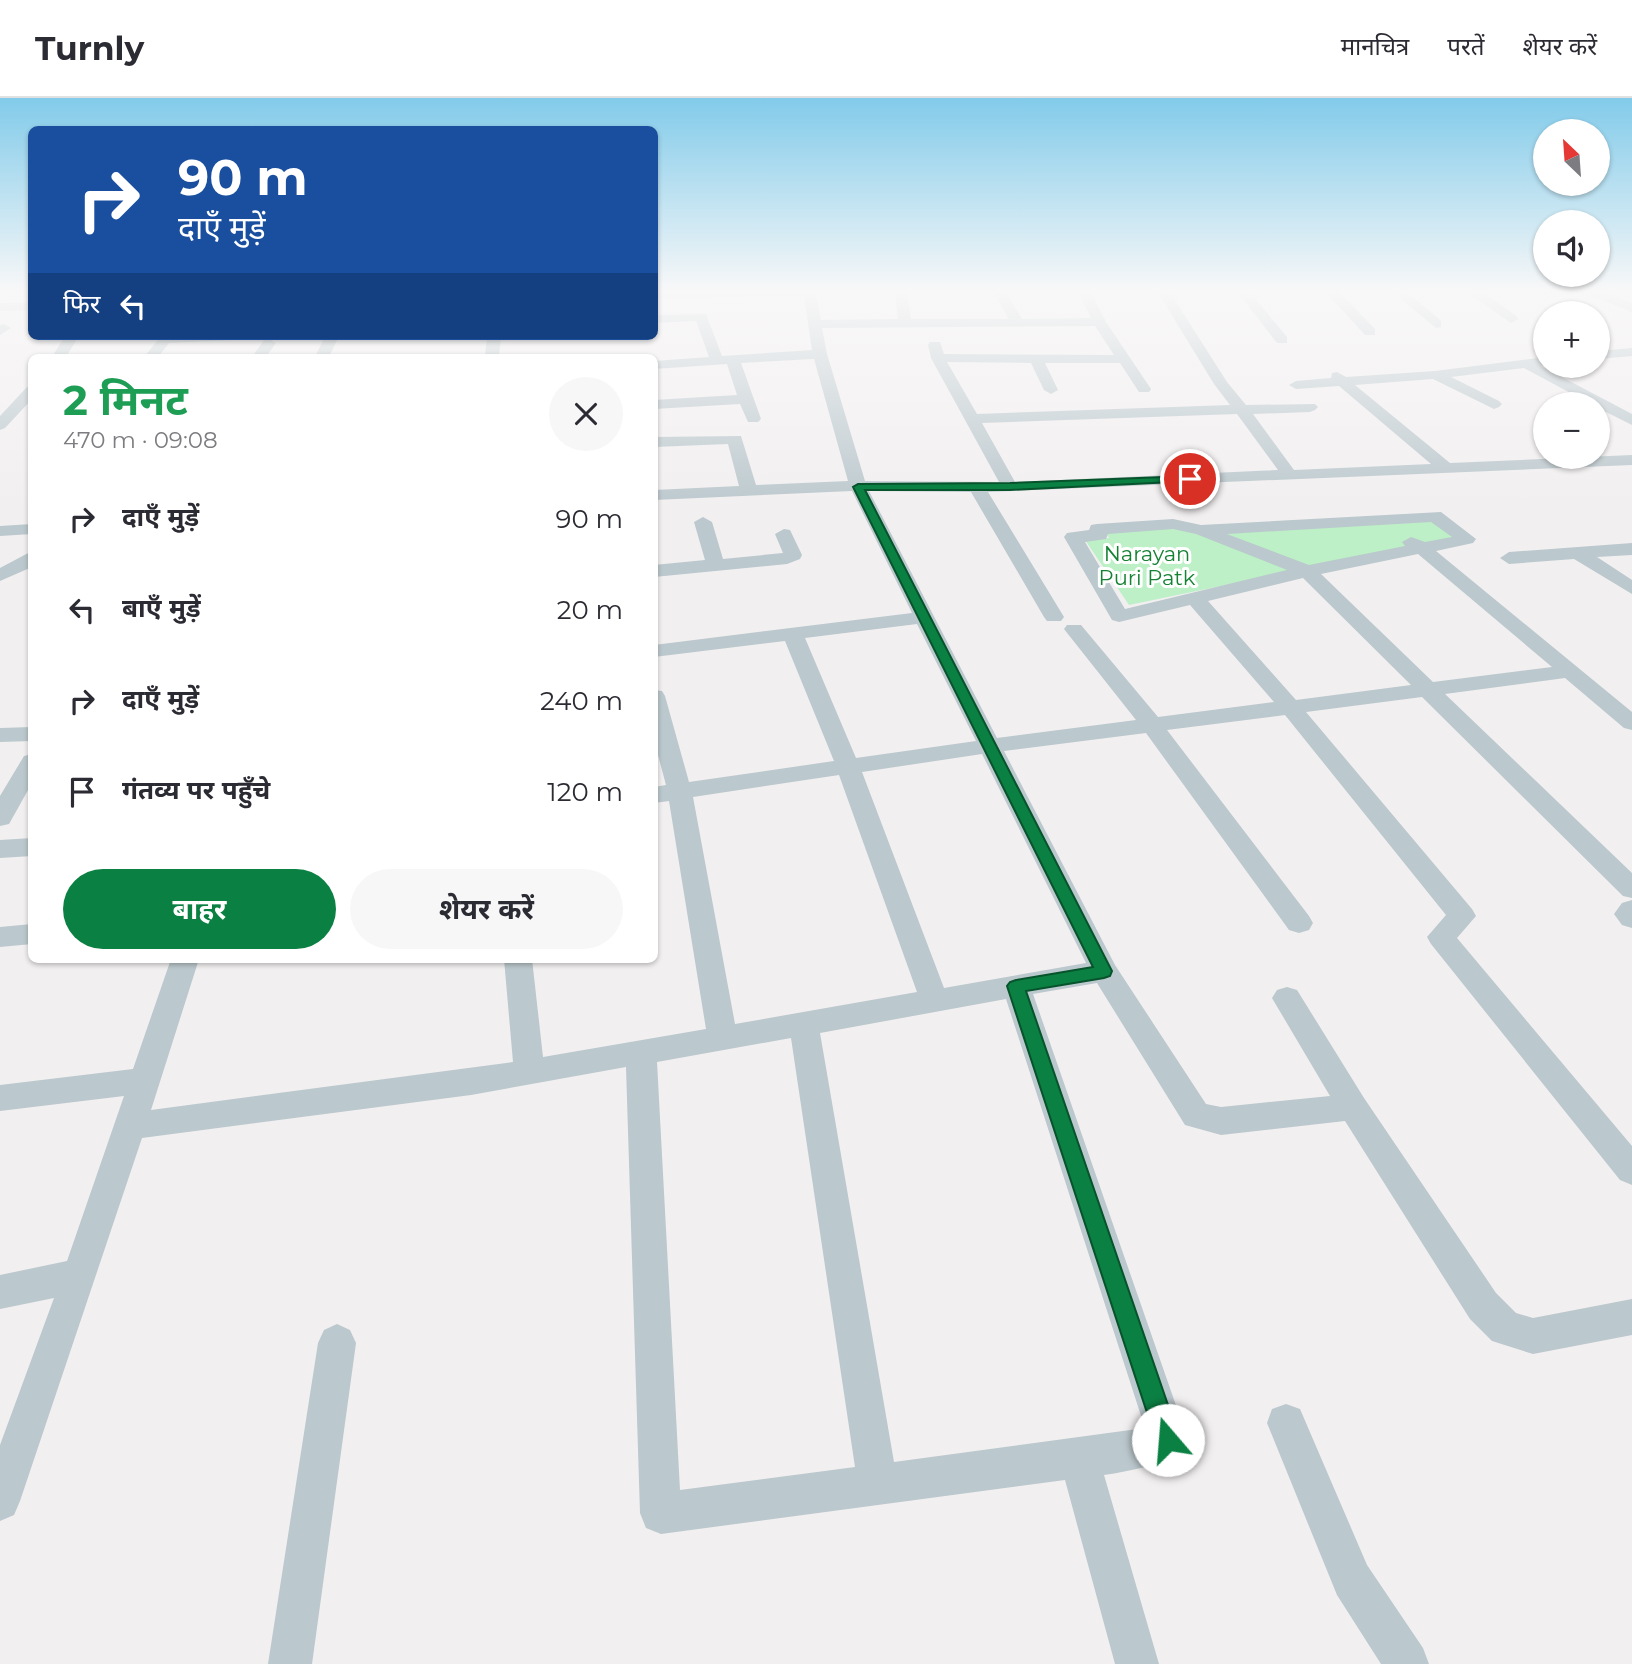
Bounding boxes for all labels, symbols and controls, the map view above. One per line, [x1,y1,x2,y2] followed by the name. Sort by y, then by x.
[35,28,144,68] text: Turnly
[1341,32,1409,61] text: मानचित्र
[1447,32,1484,61] text: परतें
[1522,32,1597,61] text: शेयर करें
[1533,119,1610,196] north arrow
[1533,119,1610,469] map controls
[178,148,308,207] text: 90 m
[63,154,154,245] icon: right
[178,208,266,247] text: दाएँ मुड़ें
[1533,210,1610,287] button: sound
[114,287,152,325] icon: left
[63,288,100,320] text: फिर
[1533,301,1610,378] button: +
[63,374,188,426] text: 2 मिनट
[549,377,623,451] button: close
[1533,392,1610,469] button: −
[63,426,218,454] text: 470 m · 09:08
[1160,449,1220,509] pin
[1171,460,1209,498] icon: arrive
[63,500,101,538] icon: right
[122,501,199,533] text: दाएँ मुड़ें
[556,503,623,535] text: 90 m
[1099,541,1196,590] park label: Narayan Puri Patk
[63,591,101,629] icon: left
[122,592,201,624] text: बाएँ मुड़ें
[557,594,623,626] text: 20 m
[63,682,101,720] icon: right
[122,683,199,715] text: दाएँ मुड़ें
[540,685,623,717] text: 240 m
[63,773,101,811] icon: arrive
[122,774,270,806] text: गंतव्य पर पहुँचे
[547,776,623,808] text: 120 m
[63,869,336,949] button: बाहर
[350,869,623,949] button: शेयर करें
[1131,1403,1205,1477] position arrow

